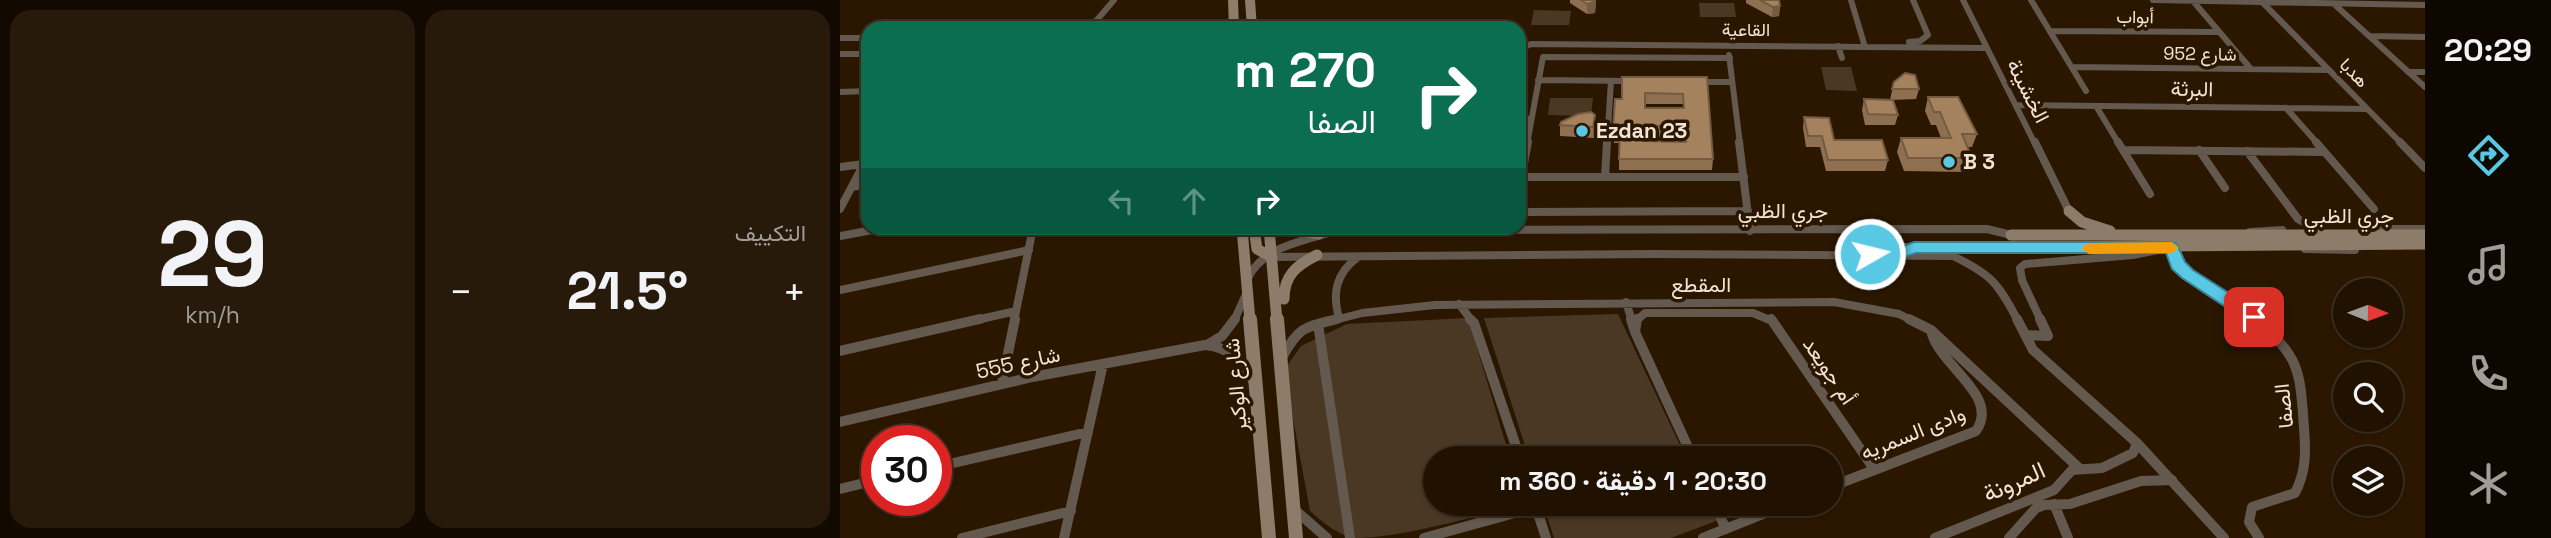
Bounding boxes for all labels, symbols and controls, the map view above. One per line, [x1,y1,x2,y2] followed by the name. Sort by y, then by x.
[2116,5,2154,28] street label: أبواب
[1722,18,1770,41] street label: القاعية
[2444,30,2532,70] text: 20:29
[1234,39,1376,101] text: 270 m
[2163,41,2237,67] street label: شارع 952
[1400,49,1491,140] icon: right
[2335,53,2374,92] street label: هدبا
[2001,54,2056,127] street label: الخشينة
[2170,75,2214,102] street label: البرثة
[1308,102,1376,142] text: الصفا
[1596,117,1687,144] place label: Ezdan 23
[1574,123,1590,139] marker: Ezdan 23
[2464,131,2513,180] icon: directions
[1963,148,1995,175] place label: B 3
[1941,154,1957,170] marker: B 3
[1102,182,1140,220] icon: left
[1175,182,1213,220] icon: ahead
[1248,182,1286,220] icon: right
[158,196,267,313] text: 29
[1738,197,1828,228] street label: جري الظبي
[2304,202,2394,233] street label: جري الظبي
[1833,217,1907,291] position arrow
[735,218,806,248] text: التكييف
[2464,240,2513,289] icon: music
[567,258,688,324] text: 21.5°
[449,268,473,316] text: −
[782,268,806,316] text: +
[1671,271,1731,299] street label: المقطع
[2333,278,2403,348] north arrow
[2333,278,2403,516] map controls
[2224,287,2284,347] pin
[2235,298,2273,336] icon: arrive
[185,300,240,330] text: km/h
[1796,332,1862,410] street label: أم جويعد
[1218,337,1254,434] street label: شارع الوكير
[973,340,1063,386] street label: شارع 555
[2464,349,2513,398] icon: phone
[2333,362,2403,432] button: search
[2268,382,2299,430] street label: الصفا
[1856,399,1969,466] street label: وادى السمريه
[861,425,952,516] speed limit sign: 30
[2333,446,2403,516] button: layers
[1978,454,2050,509] street label: المرونة
[2464,459,2513,508] icon: climate
[1499,464,1767,498] text: 20:30 · 1 دقيقة · 360 m

